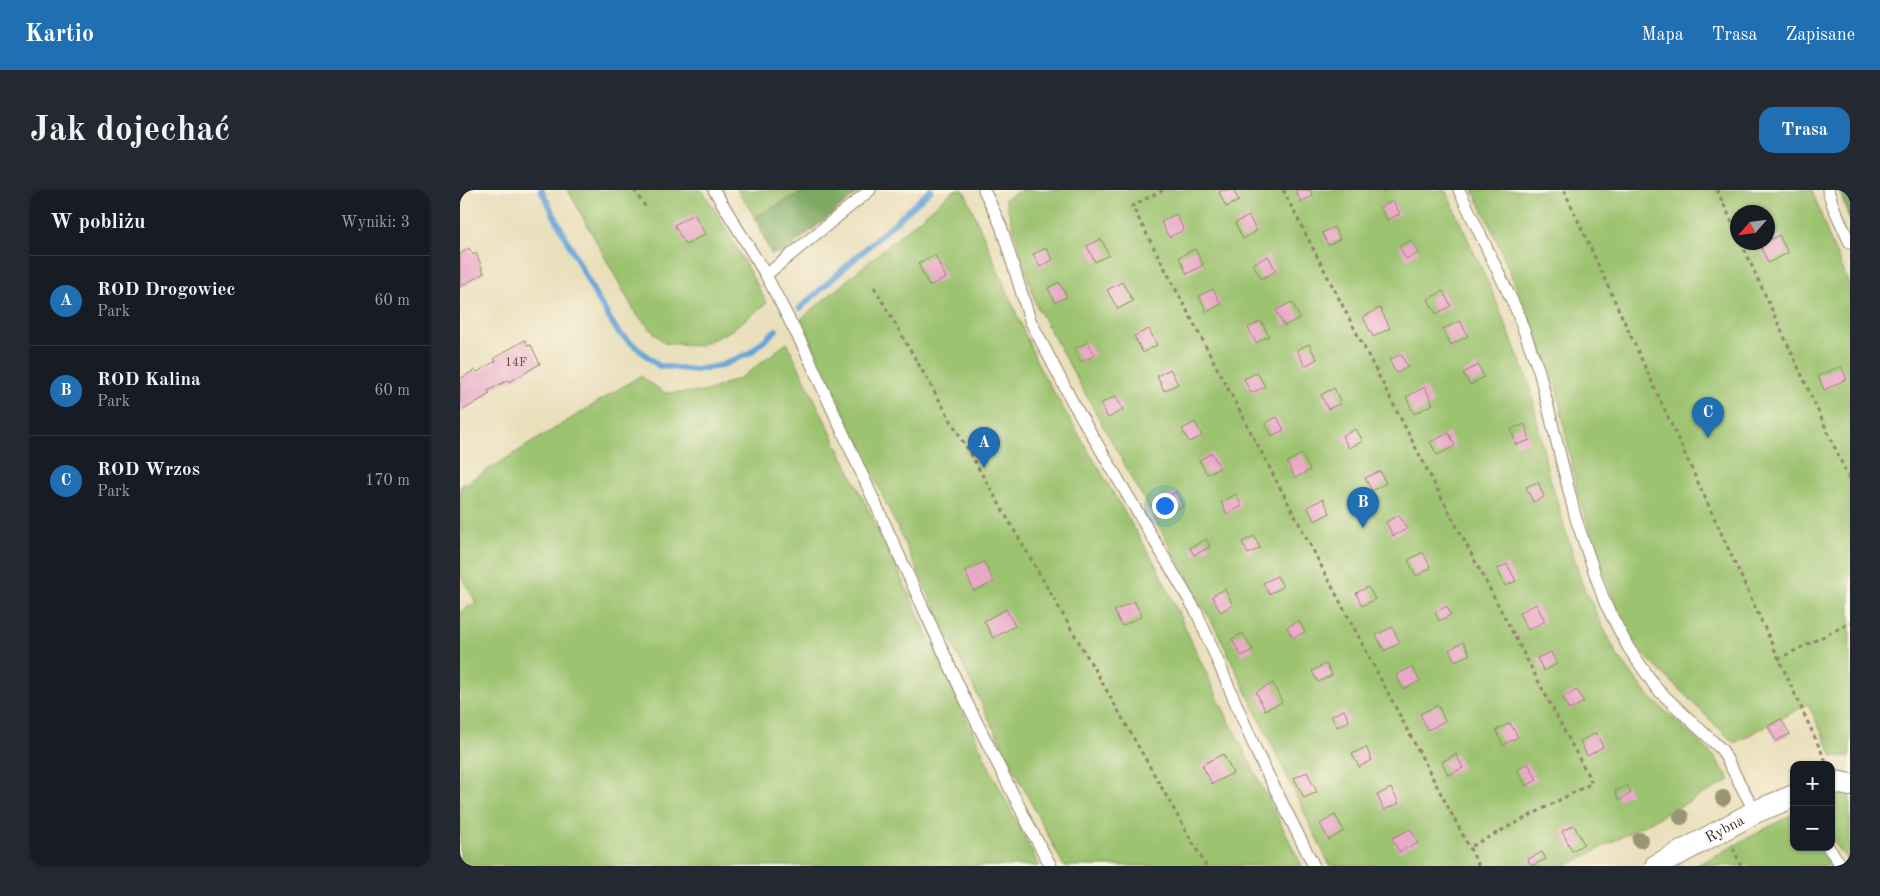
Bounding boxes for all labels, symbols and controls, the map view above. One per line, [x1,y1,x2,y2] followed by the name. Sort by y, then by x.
[25,23,94,47] text: Kartio
[1641,26,1684,44] text: Mapa
[1712,26,1757,44] text: Trasa
[1785,26,1855,44] text: Zapisane
[1759,107,1850,153] button: Trasa
[30,113,230,148] text: Jak dojechać
[1730,205,1775,250] north arrow
[50,212,145,233] text: W pobliżu
[341,215,410,231] text: Wyniki: 3
[97,281,235,300] text: ROD Drogowiec
[60,293,72,309] text: A
[374,293,410,309] text: 60 m
[97,304,130,320] text: Park
[505,357,527,369] house number: 14F
[97,371,201,390] text: ROD Kalina
[60,383,72,399] text: B
[374,383,410,399] text: 60 m
[97,394,130,410] text: Park
[1692,397,1724,438] pin: C
[968,427,1000,468] pin: A
[97,461,200,480] text: ROD Wrzos
[61,473,71,489] text: C
[365,473,410,489] text: 170 m
[97,484,130,500] text: Park
[1347,487,1379,528] pin: B
[1152,493,1178,519] your location
[1790,761,1835,851] map controls
[1790,761,1835,806] button: +
[1790,806,1835,851] button: −
[1703,813,1748,847] street label: Rybna

